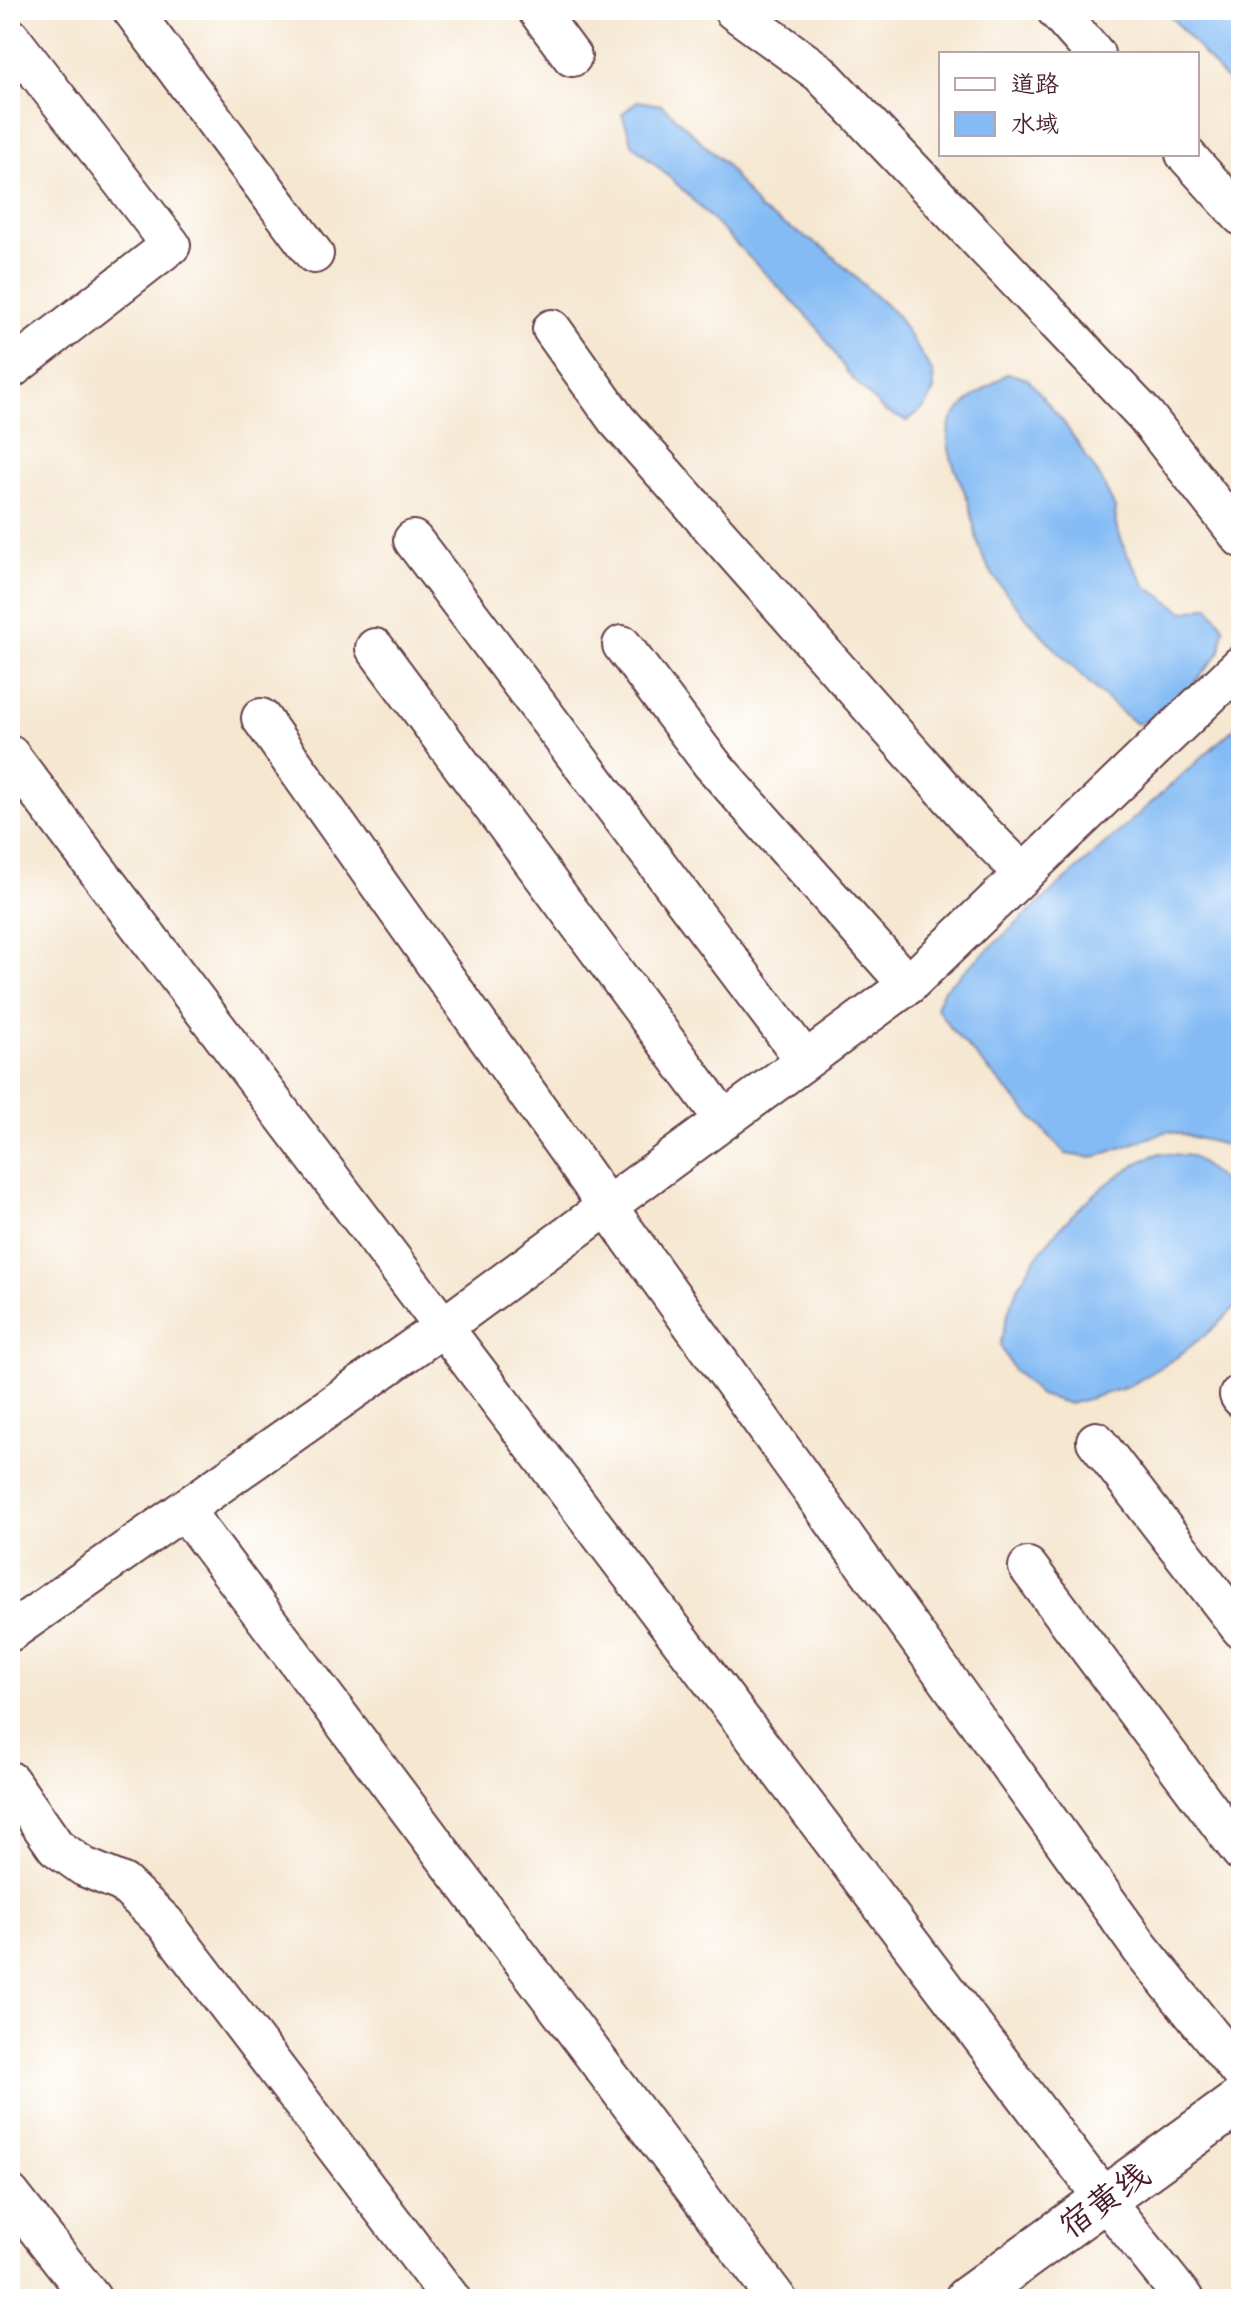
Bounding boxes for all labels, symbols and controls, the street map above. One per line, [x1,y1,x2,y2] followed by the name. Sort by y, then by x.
[939,52,1199,156] legend
[1011,69,1059,99] text: 道路
[1011,109,1059,139] text: 水域
[1050,2153,1158,2247] street label: 宿黄线

